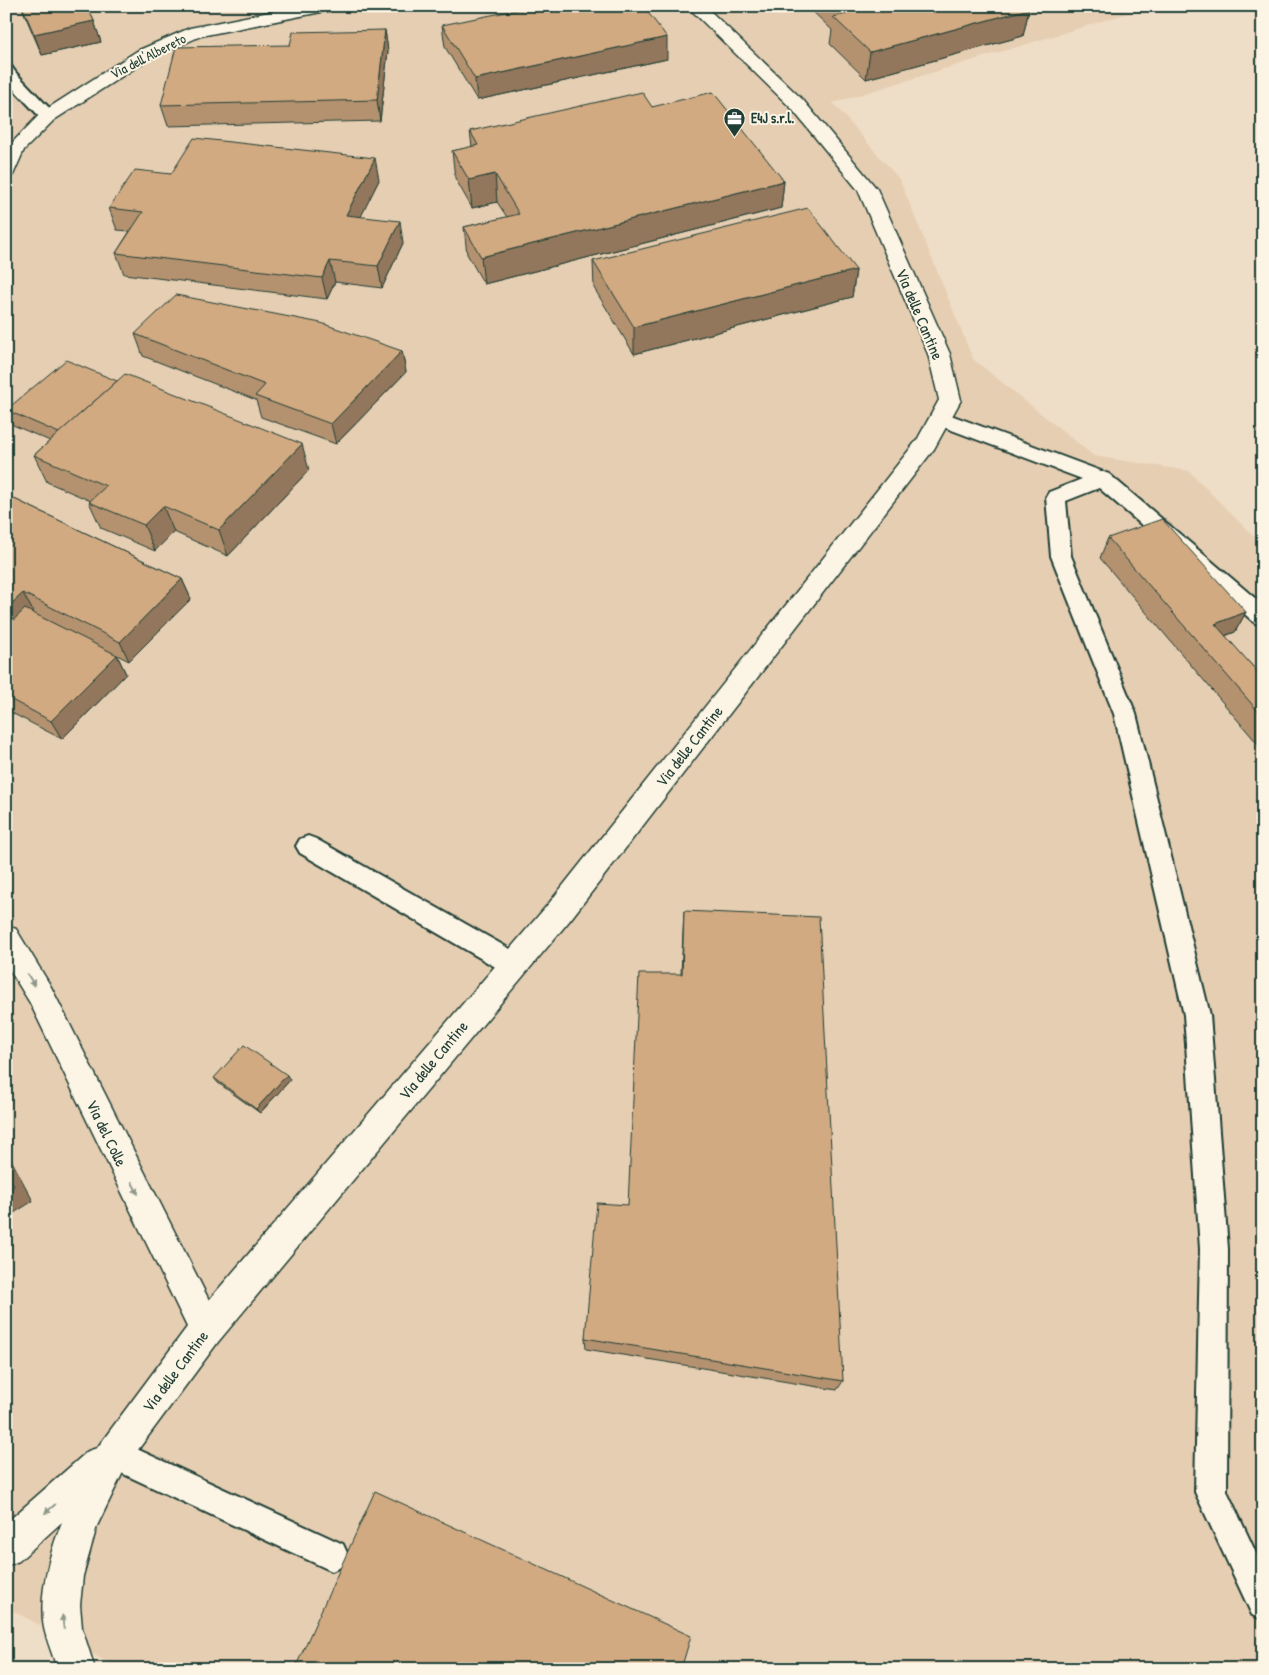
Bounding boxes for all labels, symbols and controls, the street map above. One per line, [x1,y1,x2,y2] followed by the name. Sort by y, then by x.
[107,28,189,83] street label: Via dell'Albereto
[723,106,747,137] office icon: E4J s.r.l.
[751,108,794,127] place label: E4J s.r.l.
[891,265,949,364] street label: Via delle Cantine
[650,700,728,791] street label: Via delle Cantine
[27,973,36,986] one-way arrow
[393,1015,473,1104] street label: Via delle Cantine
[81,1096,133,1171] street label: Via del Colle
[131,1181,139,1195] one-way arrow
[137,1325,213,1416] street label: Via delle Cantine
[45,1503,57,1515] one-way arrow
[59,1614,67,1630] one-way arrow

